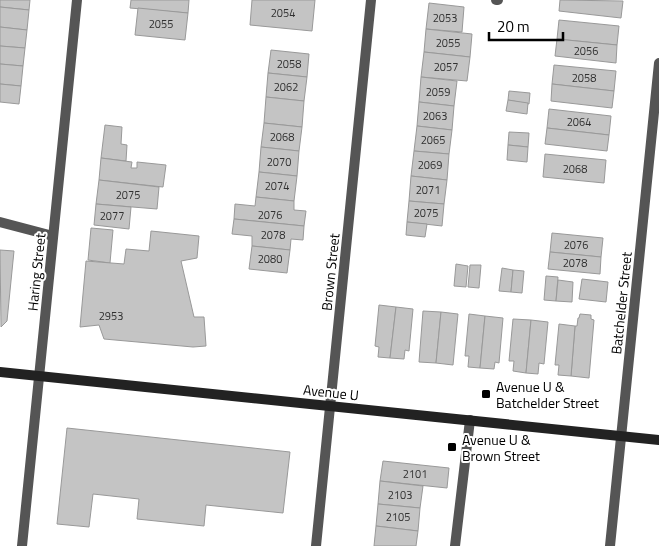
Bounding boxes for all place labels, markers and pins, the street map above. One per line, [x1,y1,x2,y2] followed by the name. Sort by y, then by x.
[496,376,599,413] place label: Avenue U & Batchelder Street
[480,388,492,400] marker: Avenue U & Batchelder Street
[462,429,540,466] place label: Avenue U & Brown Street
[446,441,458,453] marker: Avenue U & Brown Street

